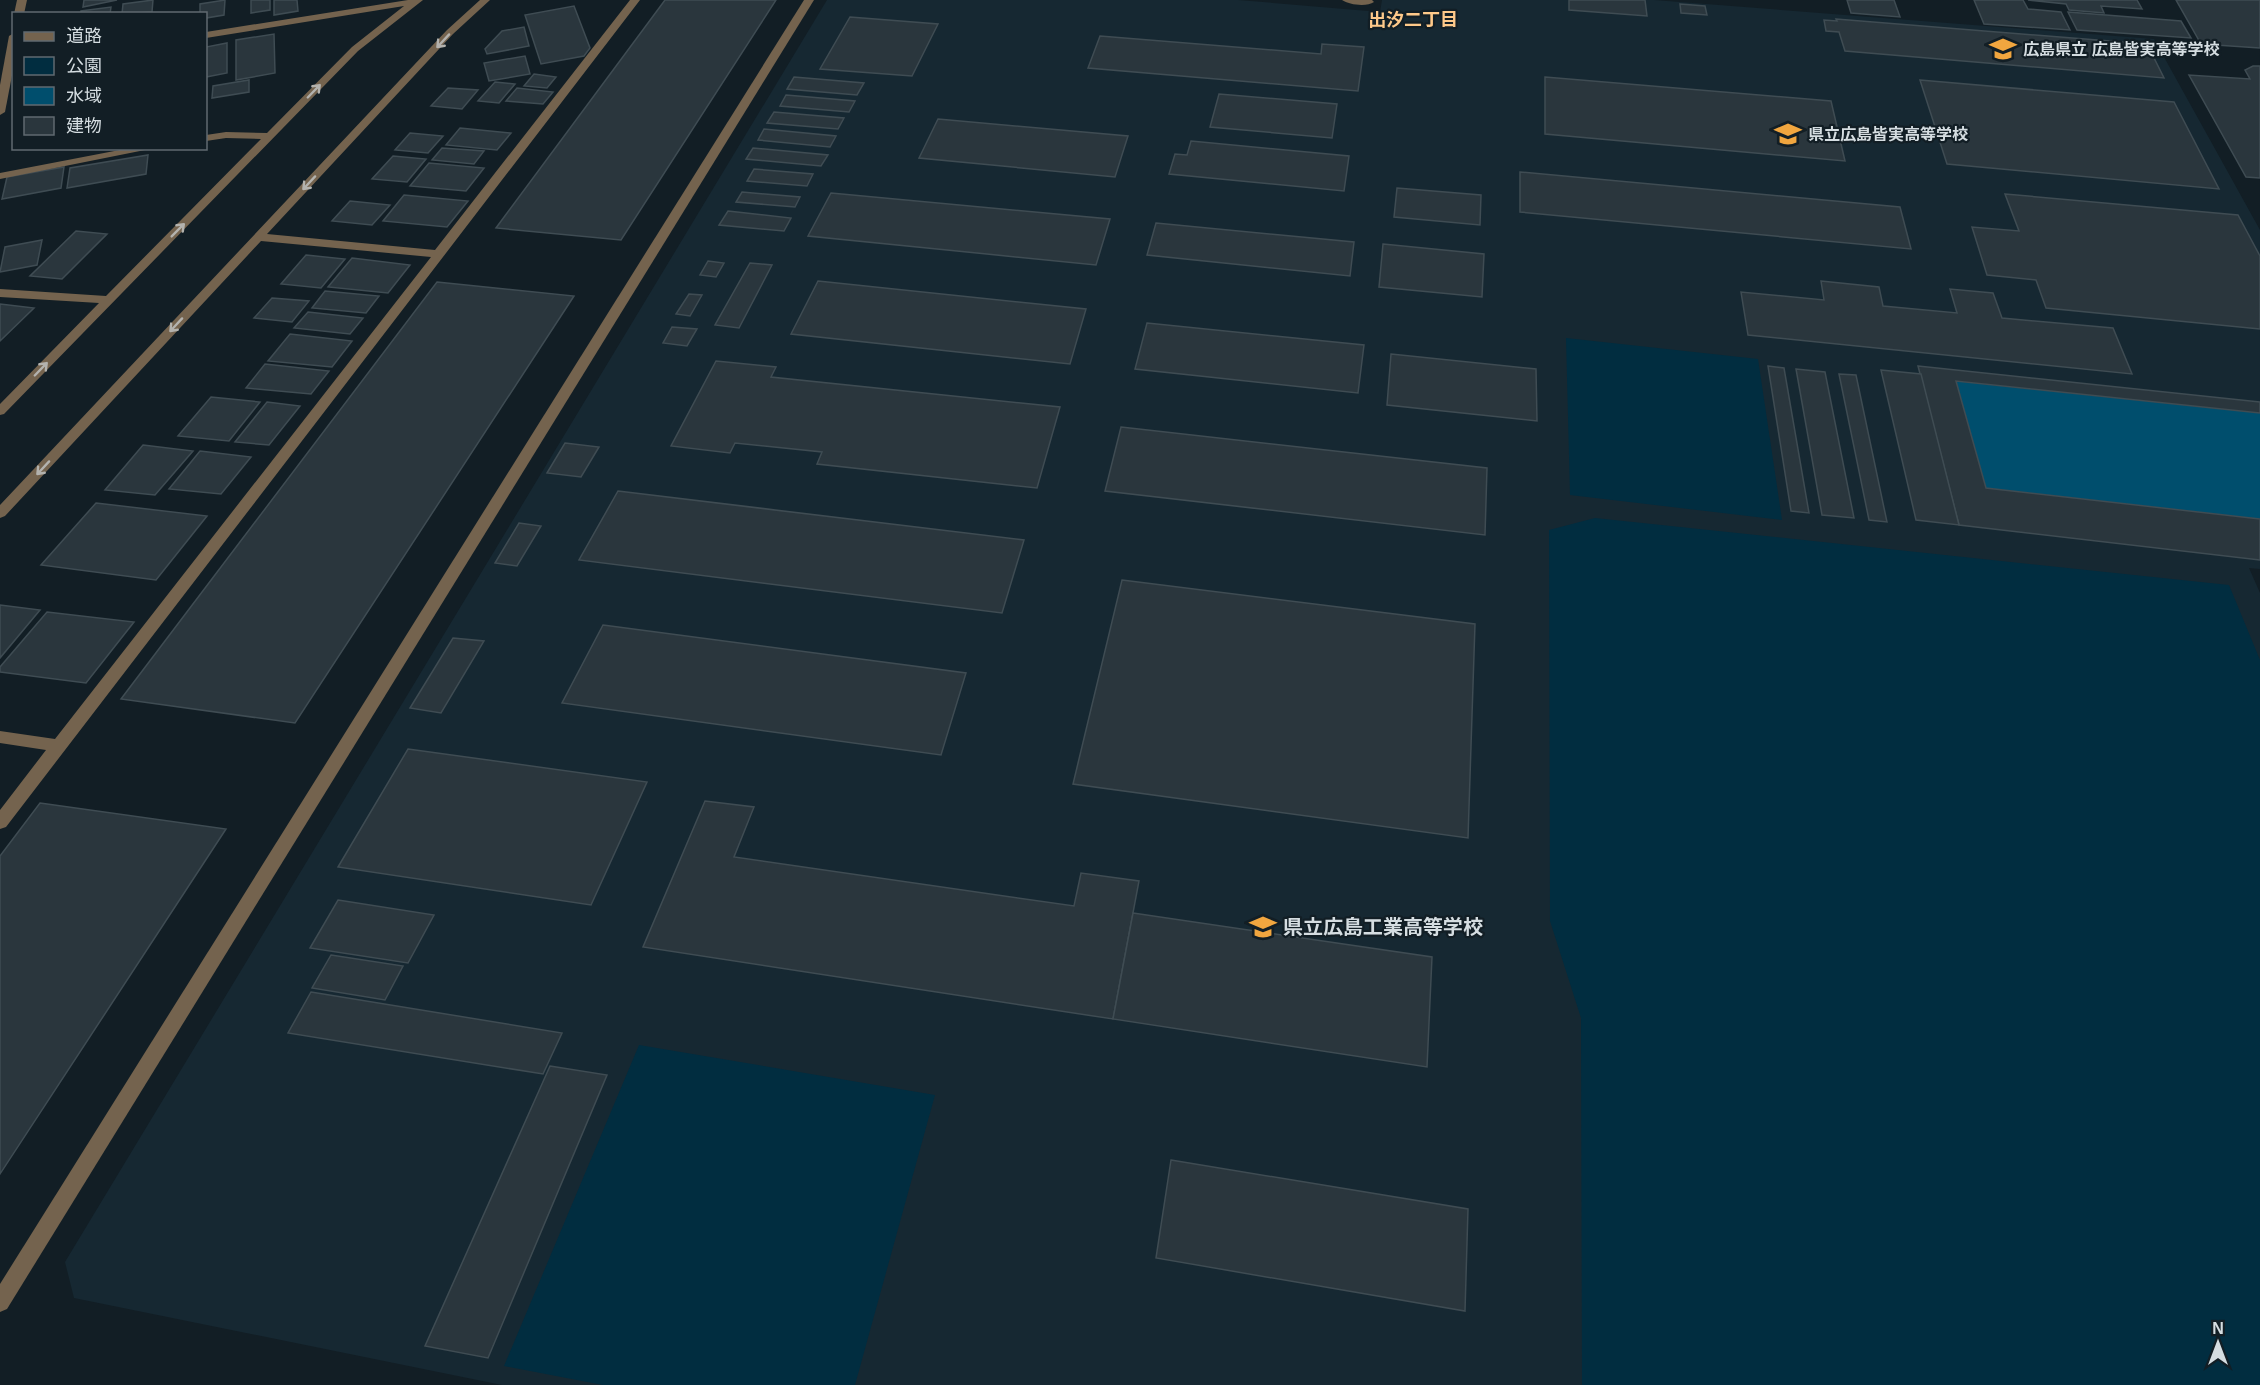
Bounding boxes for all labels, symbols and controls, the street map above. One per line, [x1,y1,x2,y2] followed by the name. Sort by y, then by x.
[1368,10,1458,30] district label: 出汐二丁目
[12,12,207,150] legend
[66,26,102,46] text: 道路
[435,33,450,48] one-way arrow
[1988,34,2018,64] school or university icon: 広島県立 広島皆実高等学校
[2023,41,2219,58] place label: 広島県立 広島皆実高等学校
[66,56,102,76] text: 公園
[307,84,322,99] one-way arrow
[66,86,102,106] text: 水域
[66,116,102,136] text: 建物
[1773,119,1803,149] school or university icon: 県立広島皆実高等学校
[1808,126,1968,143] place label: 県立広島皆実高等学校
[302,175,316,190] one-way arrow
[170,223,185,238] one-way arrow
[169,318,183,333] one-way arrow
[34,362,48,377] one-way arrow
[36,460,50,475] one-way arrow
[1248,912,1278,942] school or university icon: 県立広島工業高等学校
[1283,916,1483,938] place label: 県立広島工業高等学校
[2188,1313,2248,1373] north arrow
[2212,1320,2224,1337] text: N

